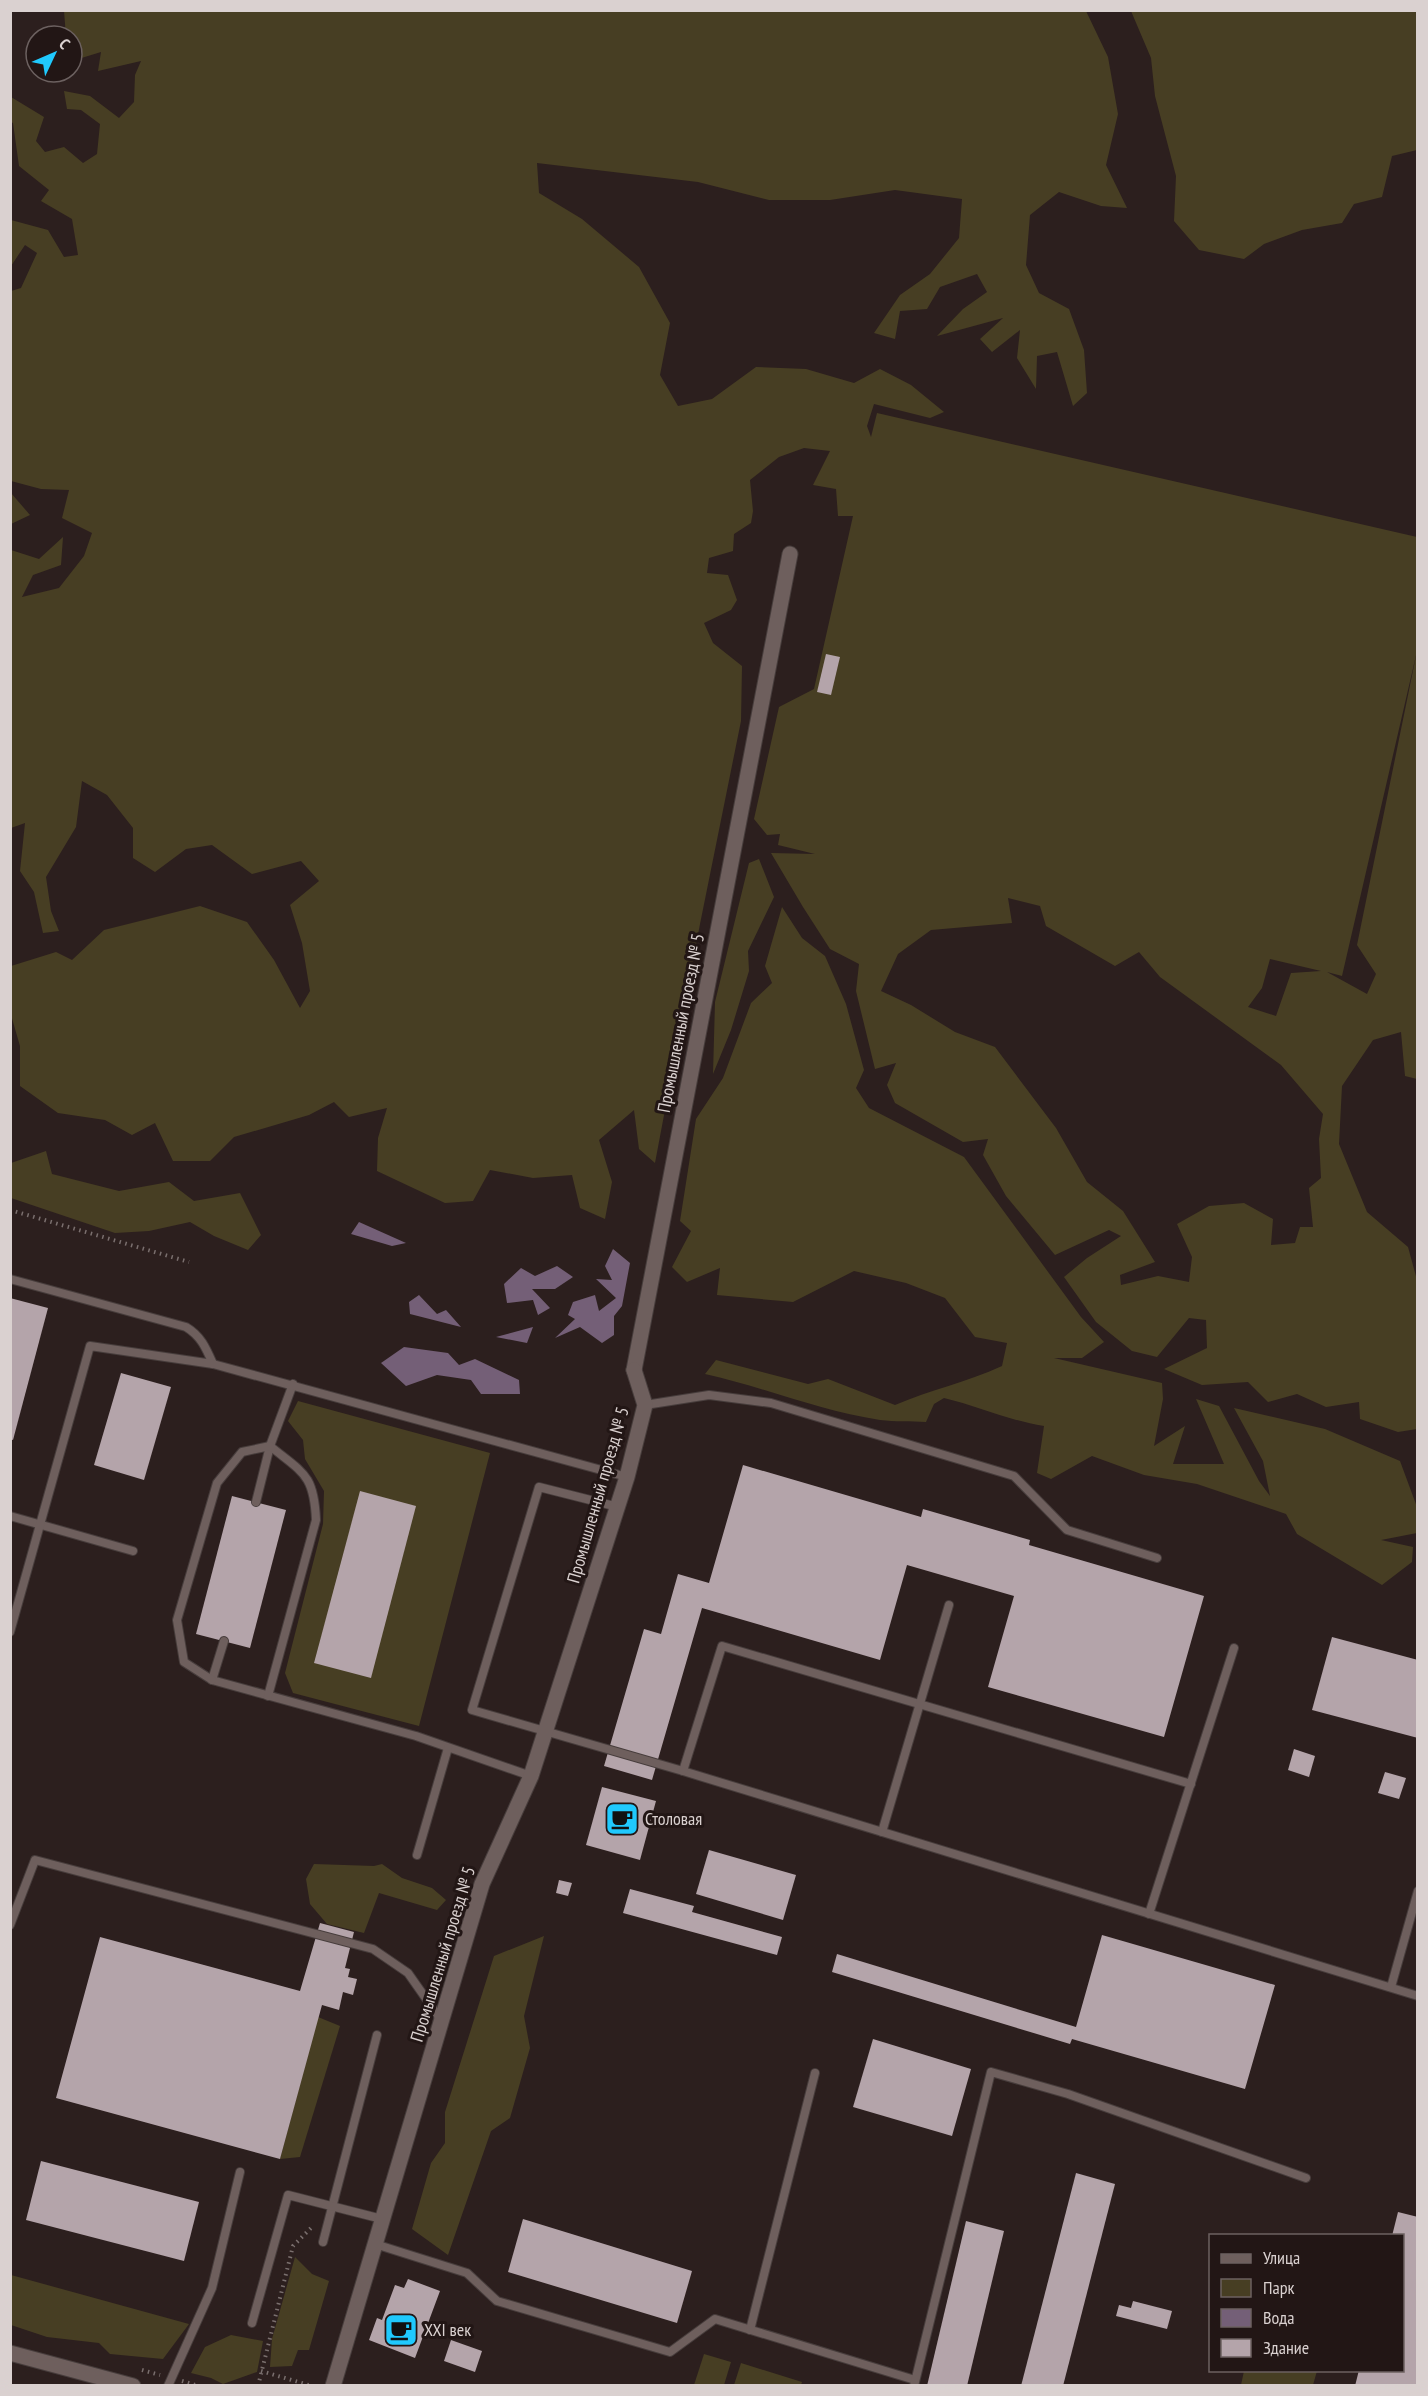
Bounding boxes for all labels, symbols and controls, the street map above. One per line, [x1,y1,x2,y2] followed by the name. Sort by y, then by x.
[24,24,84,84] north arrow
[55,34,75,54] text: С
[652,931,709,1115] street label: Промышленный проезд № 5
[561,1404,634,1586] street label: Промышленный проезд № 5
[604,1801,640,1837] cafe icon: Столовая
[645,1807,702,1830] place label: Столовая
[405,1863,480,2044] street label: Промышленный проезд № 5
[1209,2234,1404,2372] legend
[1263,2246,1300,2269] text: Улица
[1263,2276,1294,2299] text: Парк
[1263,2306,1294,2329] text: Вода
[383,2312,419,2348] cafe icon: XXI век
[424,2318,471,2341] place label: XXI век
[1263,2336,1309,2359] text: Здание

